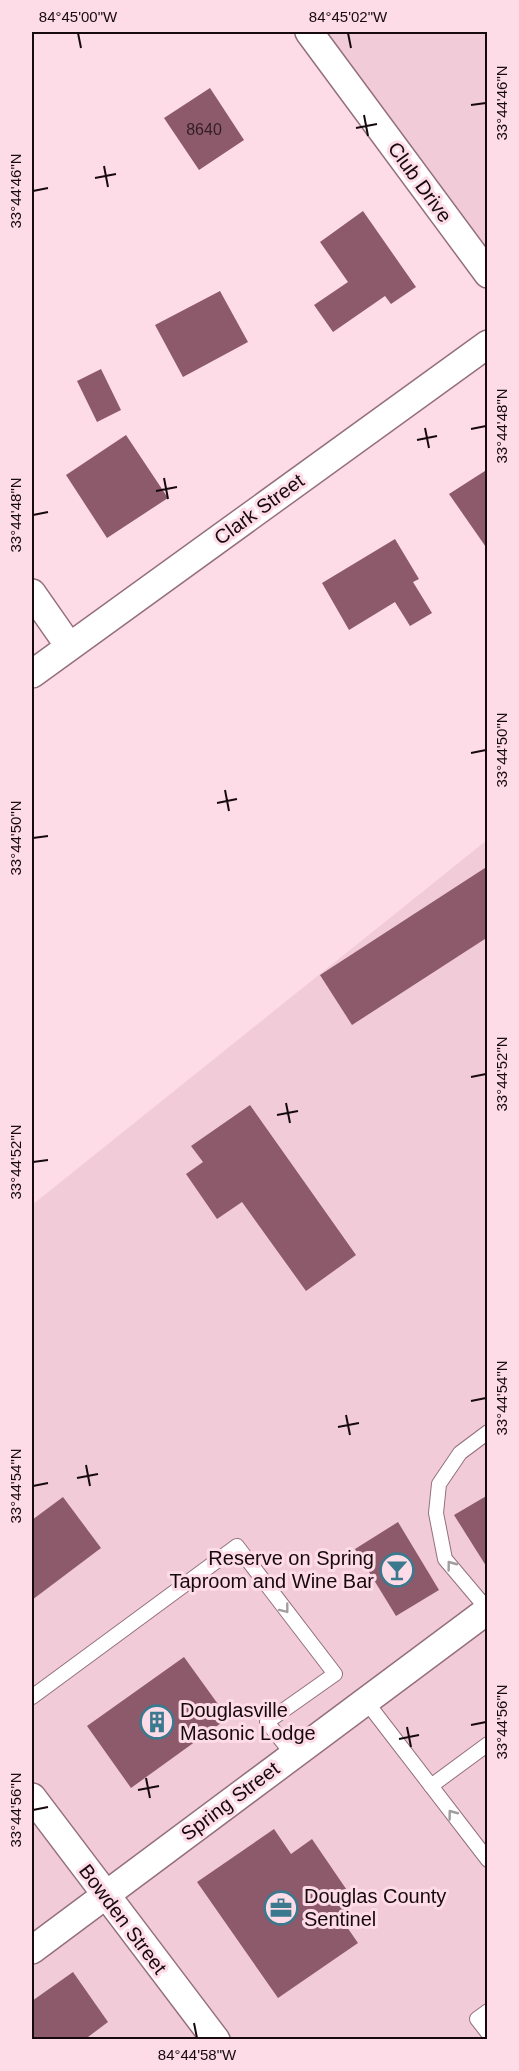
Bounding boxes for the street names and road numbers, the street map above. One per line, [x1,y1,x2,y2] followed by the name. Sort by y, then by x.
[384,138,456,226] street label: Club Drive
[210,469,309,549] street label: Clark Street
[177,1757,284,1845] street label: Spring Street
[75,1860,172,1978] street label: Bowden Street

